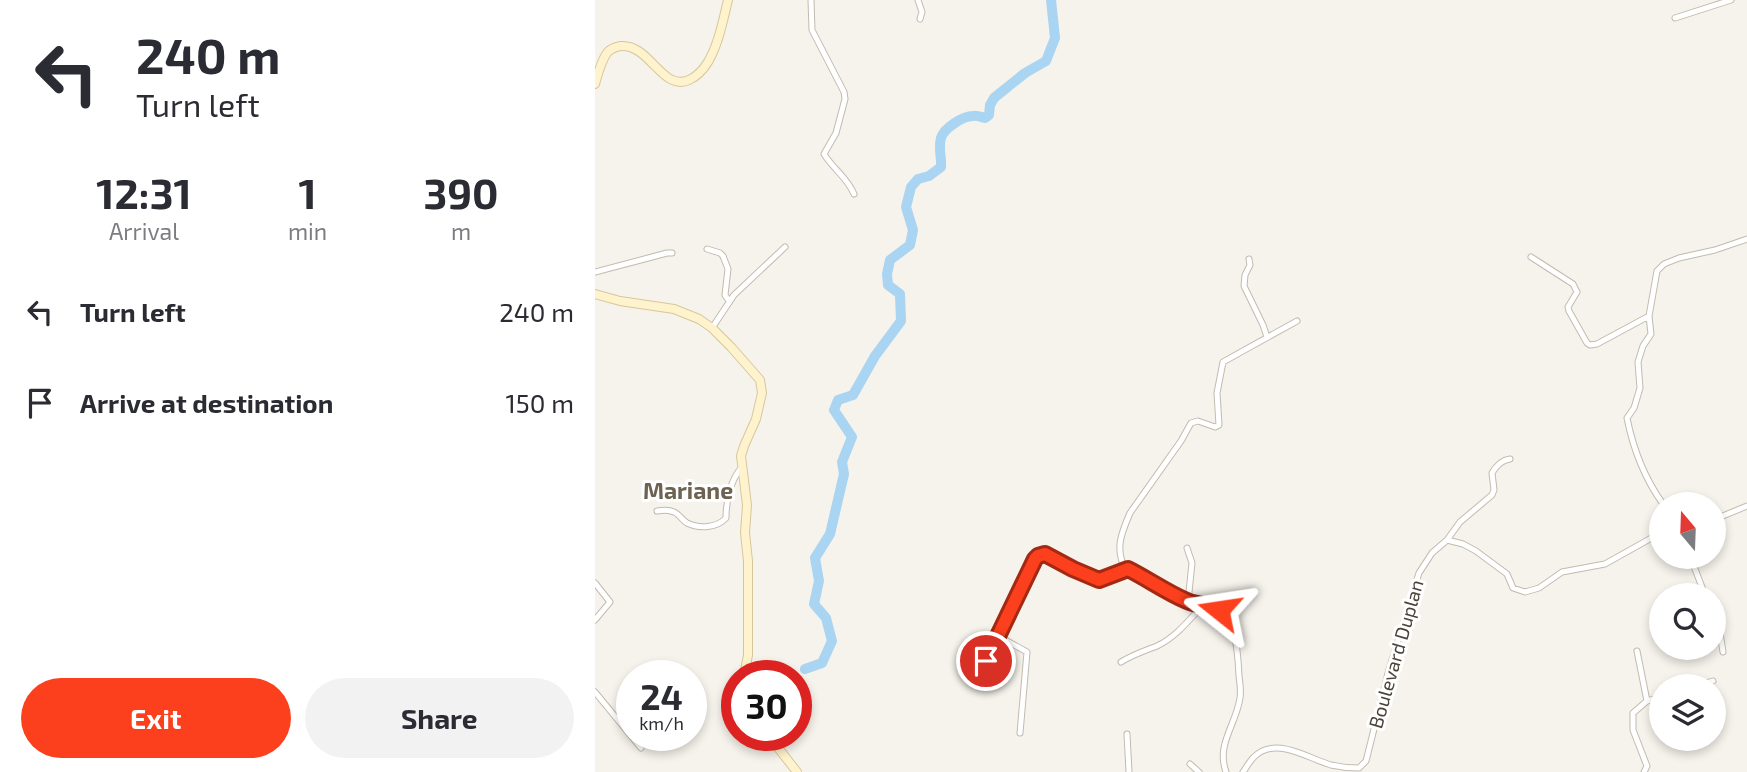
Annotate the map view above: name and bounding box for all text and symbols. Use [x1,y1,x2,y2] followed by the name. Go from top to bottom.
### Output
[136,25,280,84] text: 240 m
[21,28,112,119] icon: left
[136,85,260,123] text: Turn left
[96,167,192,217] text: 12:31
[299,167,317,217] text: 1
[424,167,499,217] text: 390
[109,217,179,245] text: Arrival
[288,217,327,245] text: min
[451,217,471,245] text: m
[21,293,59,331] icon: left
[80,296,186,327] text: Turn left
[499,296,574,327] text: 240 m
[21,384,59,422] icon: arrive
[80,387,333,418] text: Arrive at destination
[505,387,574,418] text: 150 m
[643,476,733,504] district label: Mariane
[1649,492,1725,569] north arrow
[1649,492,1726,751] map controls
[1182,573,1256,647] position arrow
[1363,577,1428,731] street label: Boulevard Duplan
[1649,583,1726,660] button: search
[956,631,1016,691] pin
[967,642,1005,680] icon: arrive
[721,660,812,751] speed limit sign: 30
[1649,674,1726,751] button: layers
[640,675,683,717] text: 24
[21,678,291,758] button: Exit
[305,678,574,758] button: Share
[639,712,684,734] text: km/h

